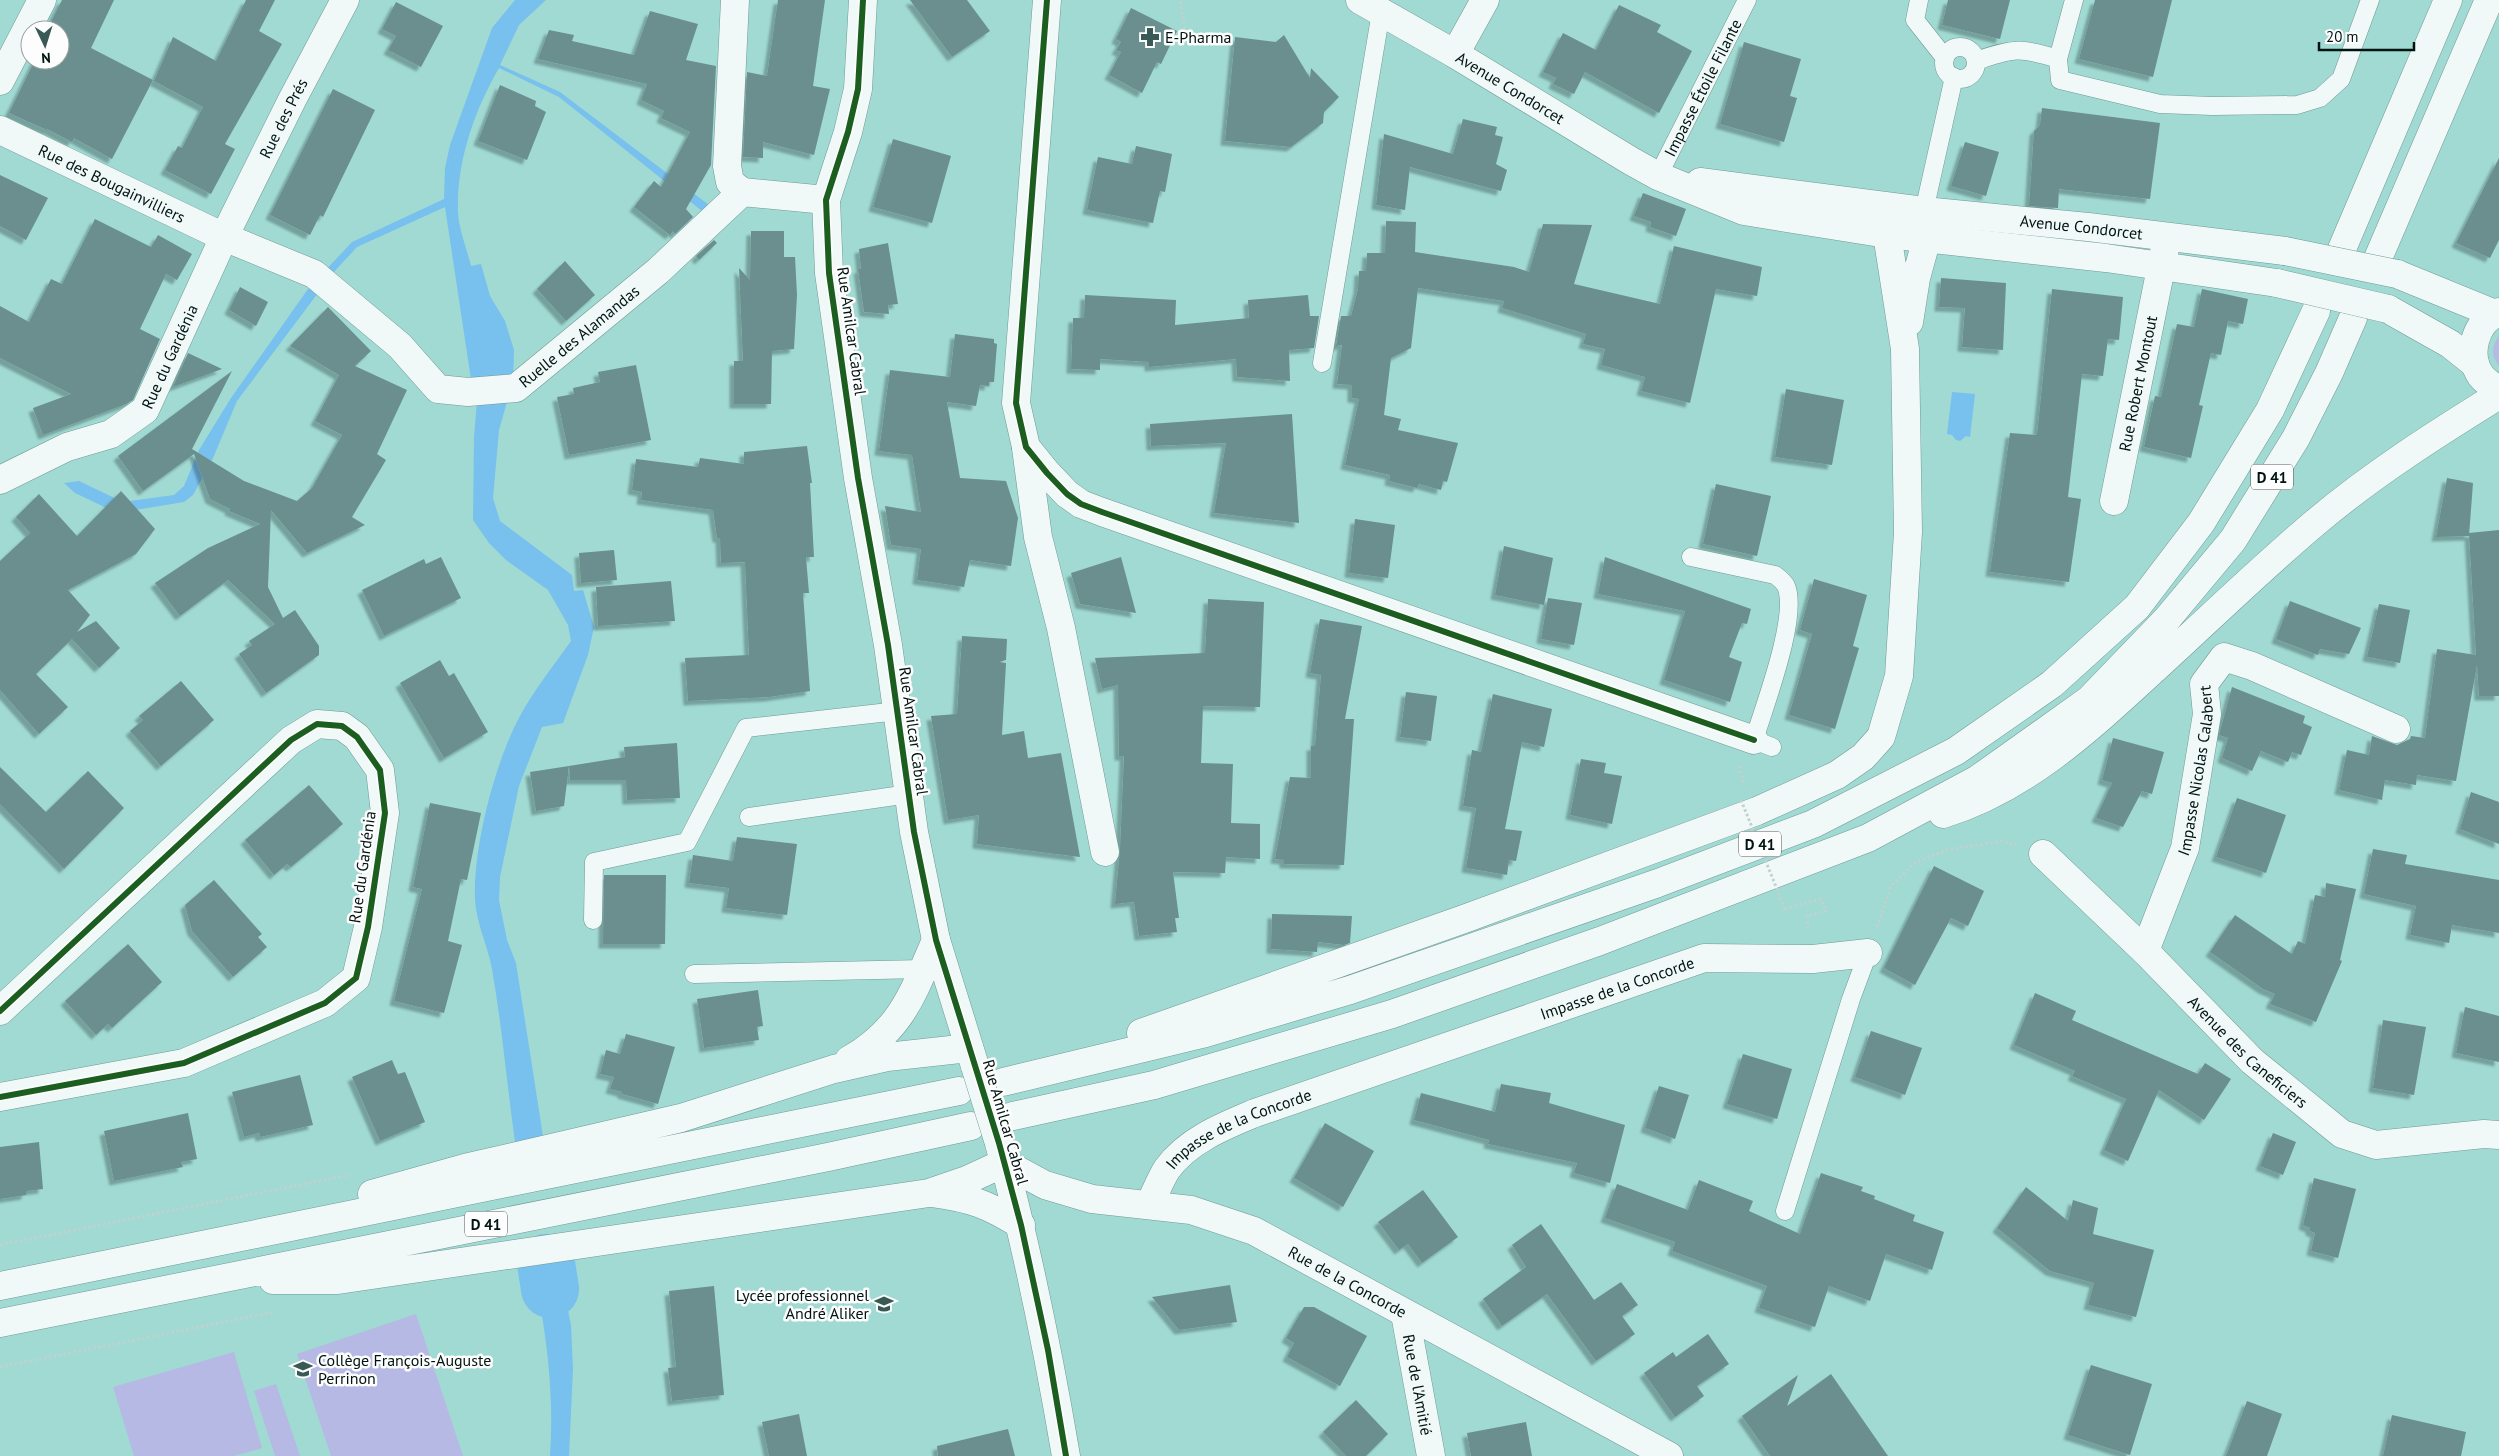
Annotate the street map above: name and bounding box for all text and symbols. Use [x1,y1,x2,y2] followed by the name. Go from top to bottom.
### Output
[1660,16,1746,160] street label: Impasse Étoile Filante
[20,20,70,70] north arrow
[2319,20,2414,52] scale bar
[1139,26,1161,48] pharmacy icon: E-Pharma
[1165,27,1231,47] place label: E-Pharma
[2326,27,2359,46] text: 20 m
[1452,47,1569,128] street label: Avenue Condorcet
[41,49,51,67] text: N
[255,75,312,162] street label: Rue des Prés
[35,140,189,227] street label: Rue des Bougainvilliers
[2019,210,2144,244] street label: Avenue Condorcet
[833,265,871,397] street label: Rue Amilcar Cabral
[515,280,643,392] street label: Ruelle des Alamandas
[137,301,202,412] street label: Rue du Gardénia
[2114,313,2161,453] street label: Rue Robert Montout
[2251,464,2293,490] road number: D 41
[895,665,933,797] street label: Rue Amilcar Cabral
[2173,684,2217,859] street label: Impasse Nicolas Calabert
[344,810,380,924] street label: Rue du Gardénia
[1739,832,1781,856] road number: D 41
[1537,952,1697,1024] street label: Impasse de la Concorde
[2184,991,2312,1112] street label: Avenue des Caneficiers
[979,1057,1034,1187] street label: Rue Amilcar Cabral
[1161,1084,1314,1173] street label: Impasse de la Concorde
[465,1212,507,1236] road number: D 41
[1285,1241,1410,1322] street label: Rue de la Concorde
[736,1285,870,1323] place label: Lycée professionnel André Aliker
[873,1293,895,1315] school or university icon: Lycée professionnel André Aliker
[1399,1333,1437,1437] street label: Rue de l'Amitié
[318,1350,491,1388] place label: Collège François-Auguste Perrinon
[292,1358,314,1380] school or university icon: Collège François-Auguste Perrinon

